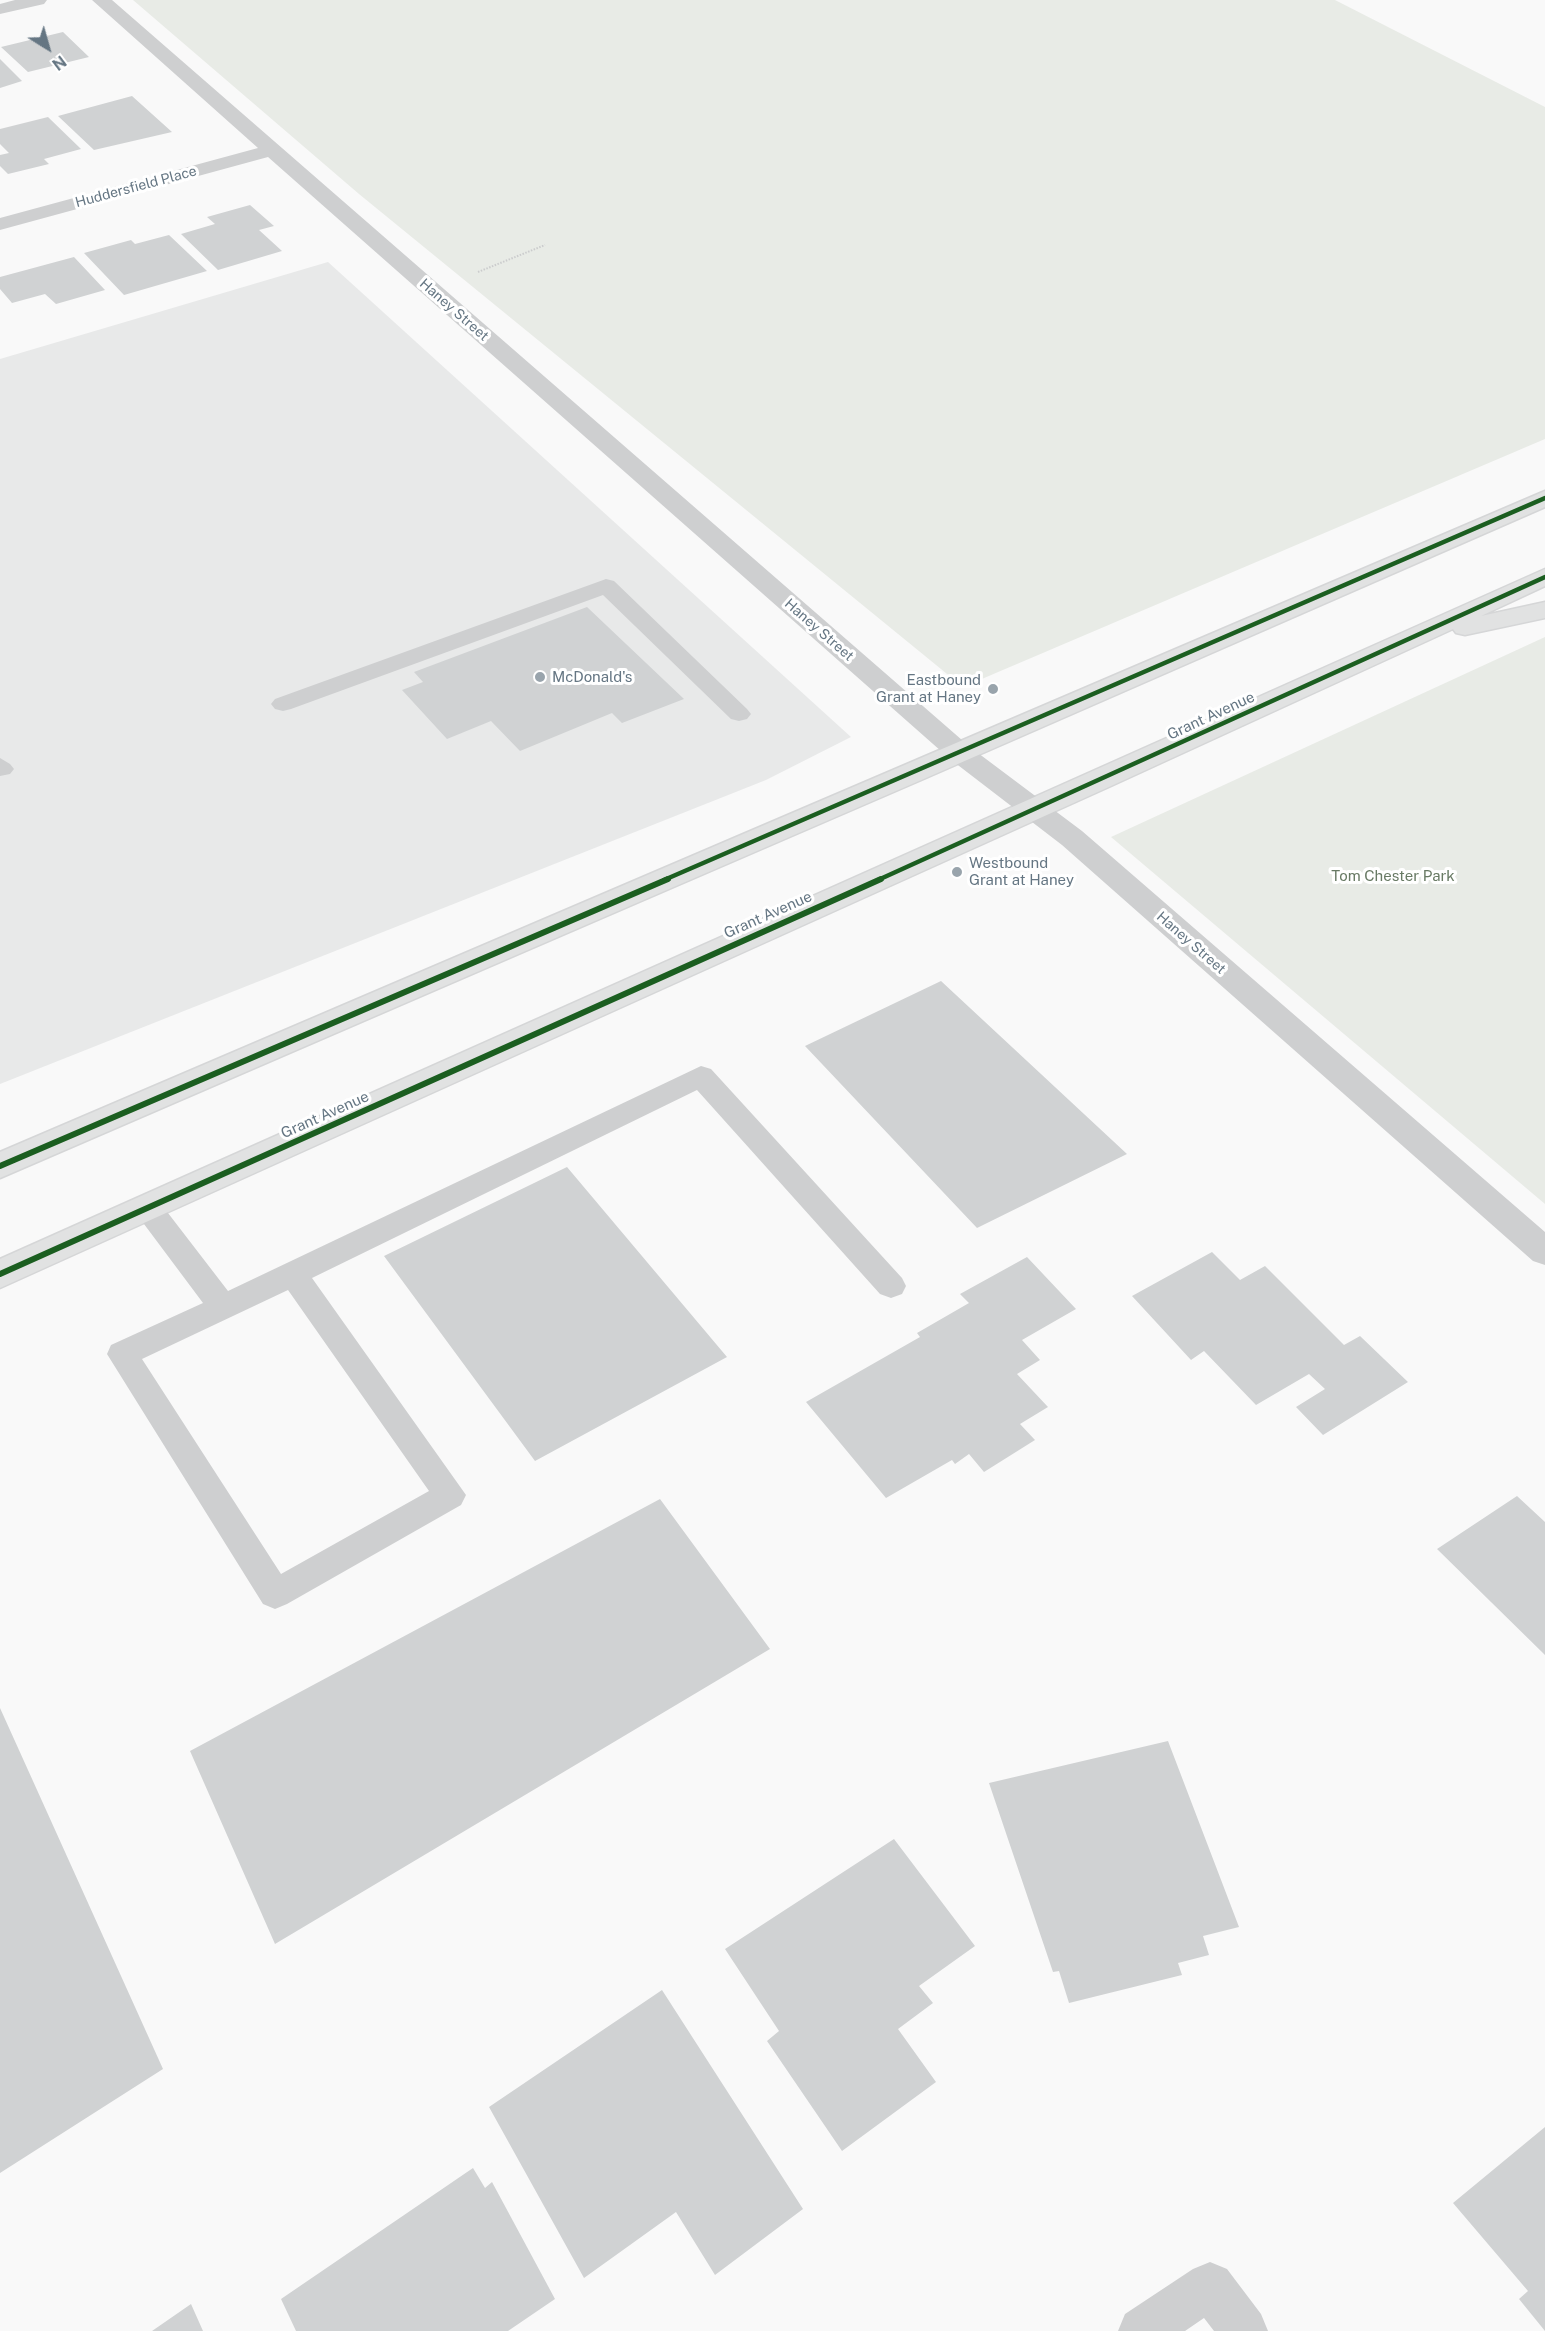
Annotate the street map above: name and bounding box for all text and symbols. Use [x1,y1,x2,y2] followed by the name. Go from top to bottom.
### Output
[18,18,78,78] north arrow
[48,51,70,74] text: N
[74,163,198,211] street label: Huddersfield Place
[416,275,492,345] street label: Haney Street
[781,595,857,665] street label: Haney Street
[552,668,632,686] place label: McDonald's
[533,670,547,684] marker: McDonald's
[876,671,981,706] place label: Eastbound Grant at Haney
[986,682,1000,696] marker: Eastbound Grant at Haney
[1165,688,1257,744] street label: Grant Avenue
[969,854,1074,889] place label: Westbound Grant at Haney
[950,865,964,879] marker: Westbound Grant at Haney
[1331,867,1455,885] park label: Tom Chester Park
[721,888,815,942] street label: Grant Avenue
[1153,908,1229,978] street label: Haney Street
[278,1088,372,1142] street label: Grant Avenue

